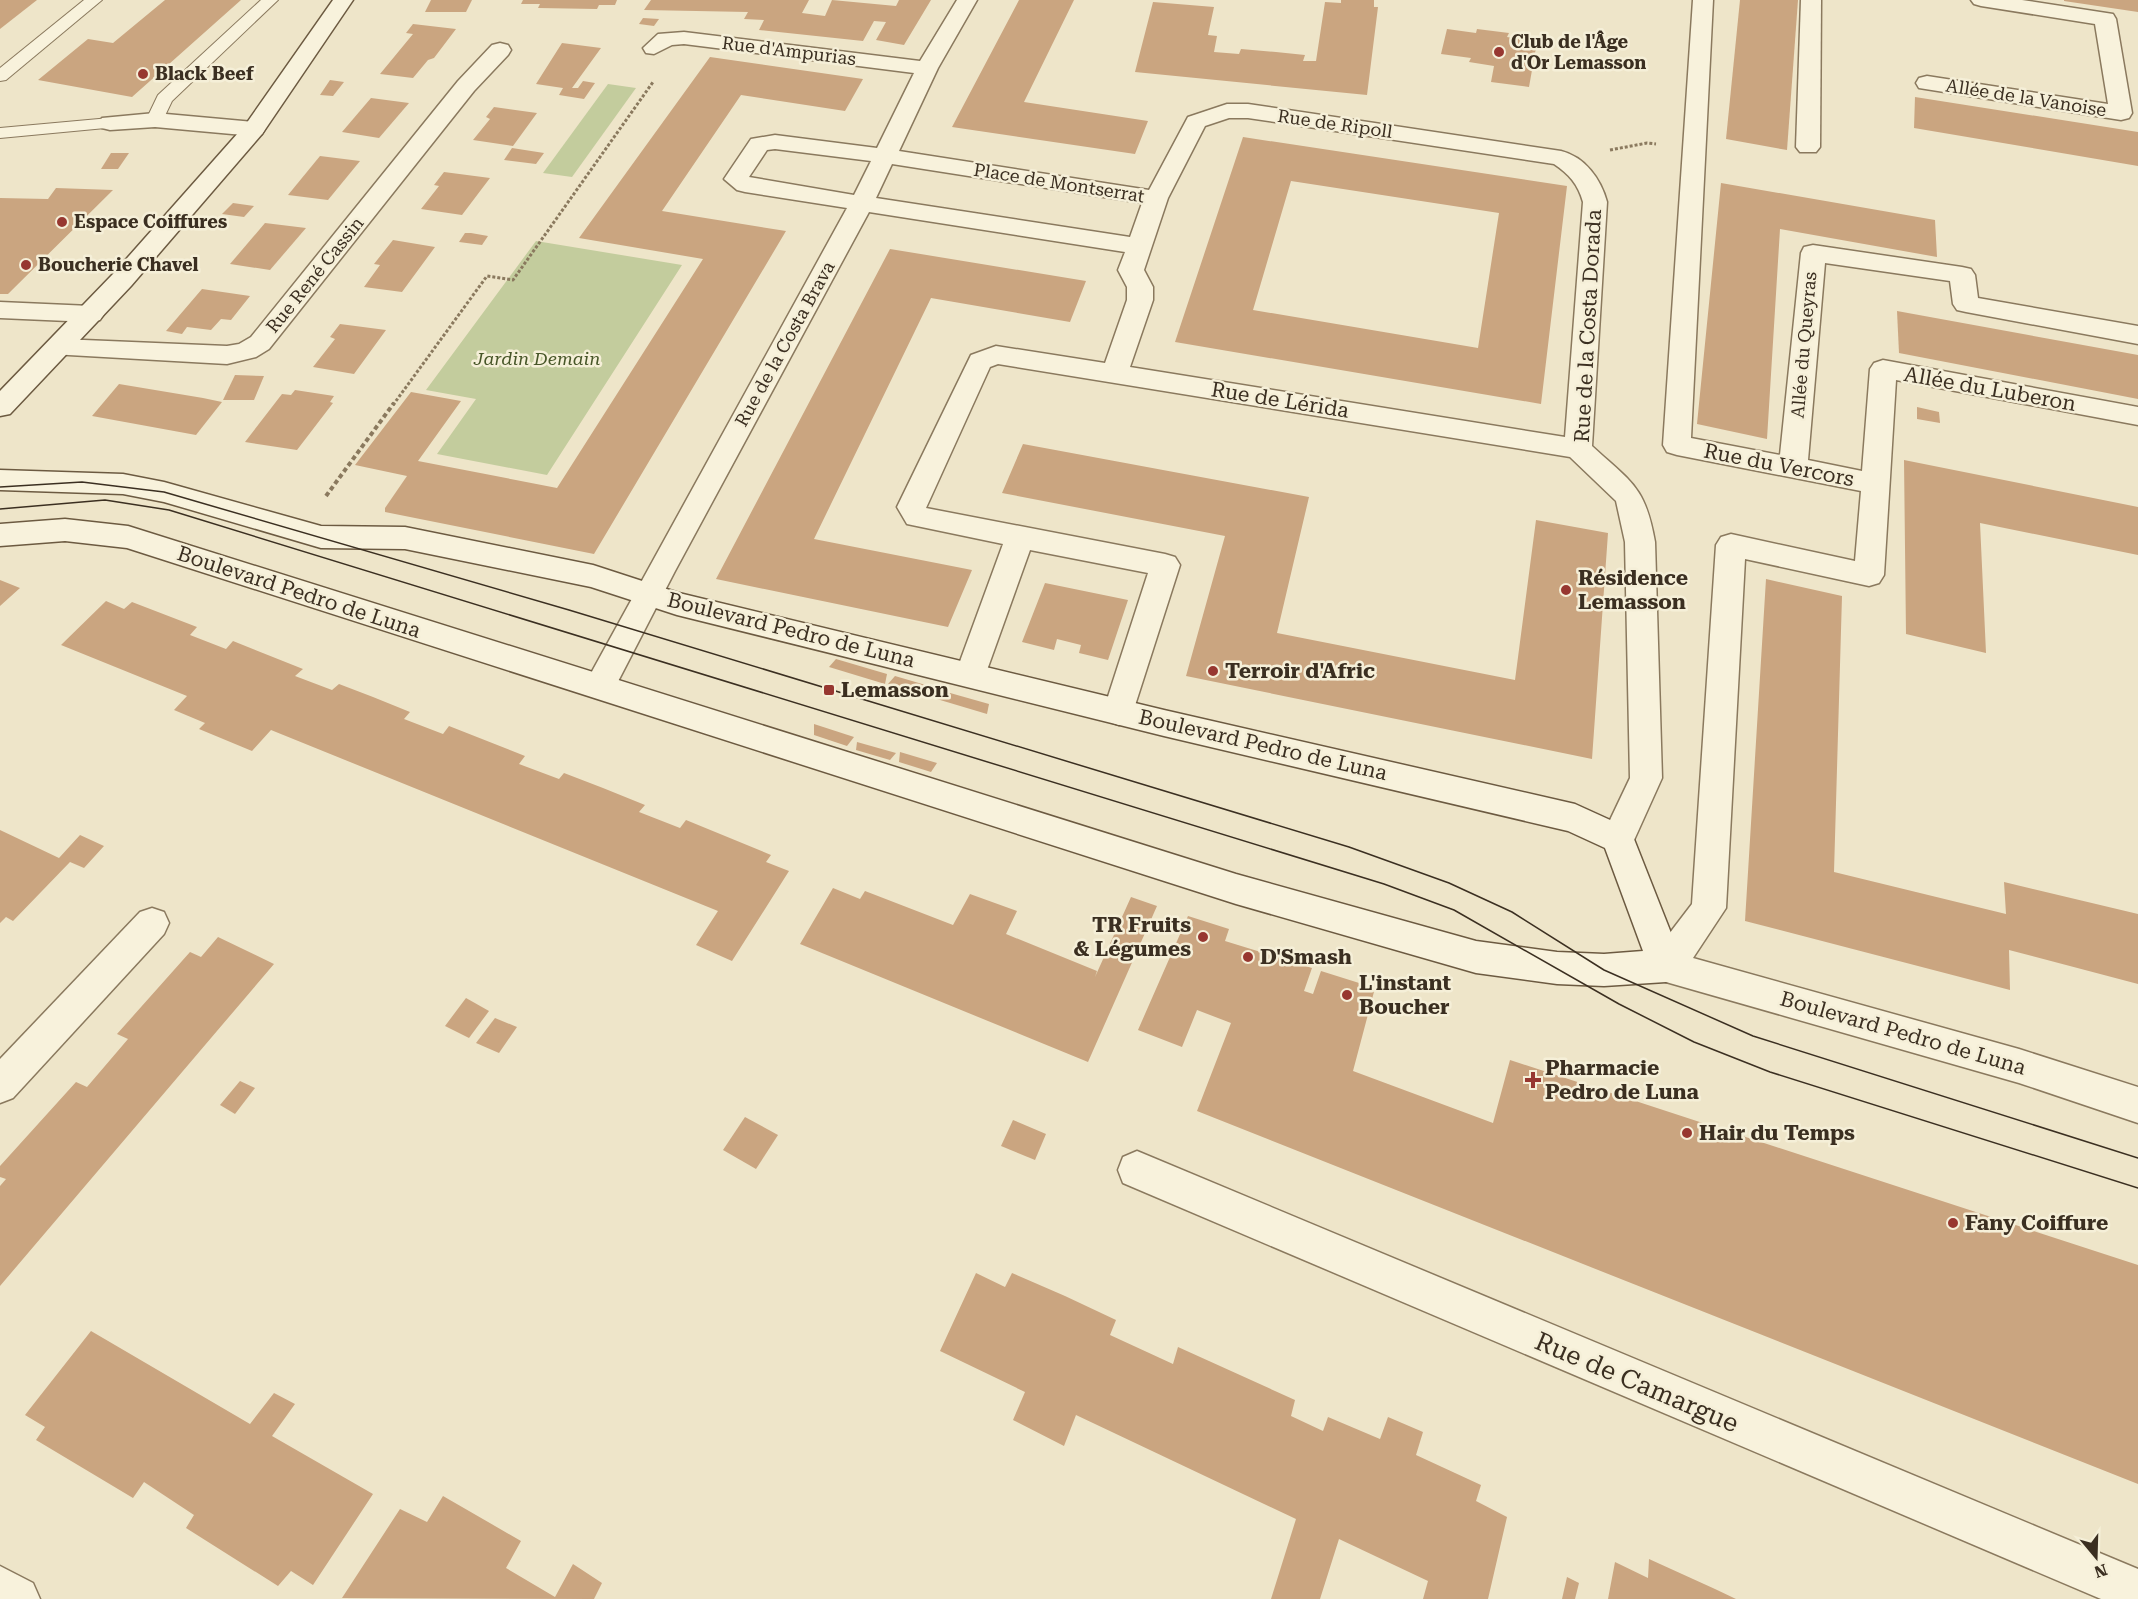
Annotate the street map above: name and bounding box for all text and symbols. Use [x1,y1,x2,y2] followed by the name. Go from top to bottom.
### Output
[1511,30,1646,73] place label: Club de l'Âge d'Or Lemasson
[721,32,857,69] street label: Rue d'Ampurias
[1492,45,1506,59] marker: Club de l'Âge d'Or Lemasson
[155,63,255,84] place label: Black Beef
[136,67,150,81] marker: Black Beef
[1944,74,2108,121] street label: Allée de la Vanoise
[1276,105,1394,142] street label: Rue de Ripoll
[972,159,1146,206] street label: Place de Montserrat
[1570,208,1606,443] street label: Rue de la Costa Dorada
[74,211,227,232] place label: Espace Coiffures
[261,212,368,337] street label: Rue René Cassin
[55,215,69,229] marker: Espace Coiffures
[38,254,199,275] place label: Boucherie Chavel
[730,257,839,430] street label: Rue de la Costa Brava
[19,258,33,272] marker: Boucherie Chavel
[1787,271,1820,419] street label: Allée du Queyras
[473,348,600,369] park label: Jardin Demain
[1902,362,2078,416] street label: Allée du Luberon
[1209,377,1351,423] street label: Rue de Lérida
[1702,439,1856,491] street label: Rue du Vercors
[174,541,424,643] street label: Boulevard Pedro de Luna
[1578,566,1688,614] place label: Résidence Lemasson
[1559,583,1573,597] marker: Résidence Lemasson
[665,588,918,673] street label: Boulevard Pedro de Luna
[1225,659,1375,683] place label: Terroir d'Afric
[1206,664,1220,678] marker: Terroir d'Afric
[841,678,949,702] place label: Lemasson
[822,683,836,697] marker: Lemasson
[1136,705,1390,785] street label: Boulevard Pedro de Luna
[1073,913,1191,961] place label: TR Fruits & Légumes
[1196,930,1210,944] marker: TR Fruits & Légumes
[1260,945,1352,969] place label: D'Smash
[1241,950,1255,964] marker: D'Smash
[1359,971,1451,1019] place label: L'instant Boucher
[1777,986,2029,1080] street label: Boulevard Pedro de Luna
[1340,988,1354,1002] marker: L'instant Boucher
[1545,1056,1700,1104] place label: Pharmacie Pedro de Luna
[1526,1073,1540,1087] marker: Pharmacie Pedro de Luna
[1699,1121,1855,1145] place label: Hair du Temps
[1680,1126,1694,1140] marker: Hair du Temps
[1965,1211,2108,1235] place label: Fany Coiffure
[1946,1216,1960,1230] marker: Fany Coiffure
[1531,1326,1743,1438] street label: Rue de Camargue
[2066,1527,2126,1587] north arrow
[2092,1560,2110,1582] text: N

